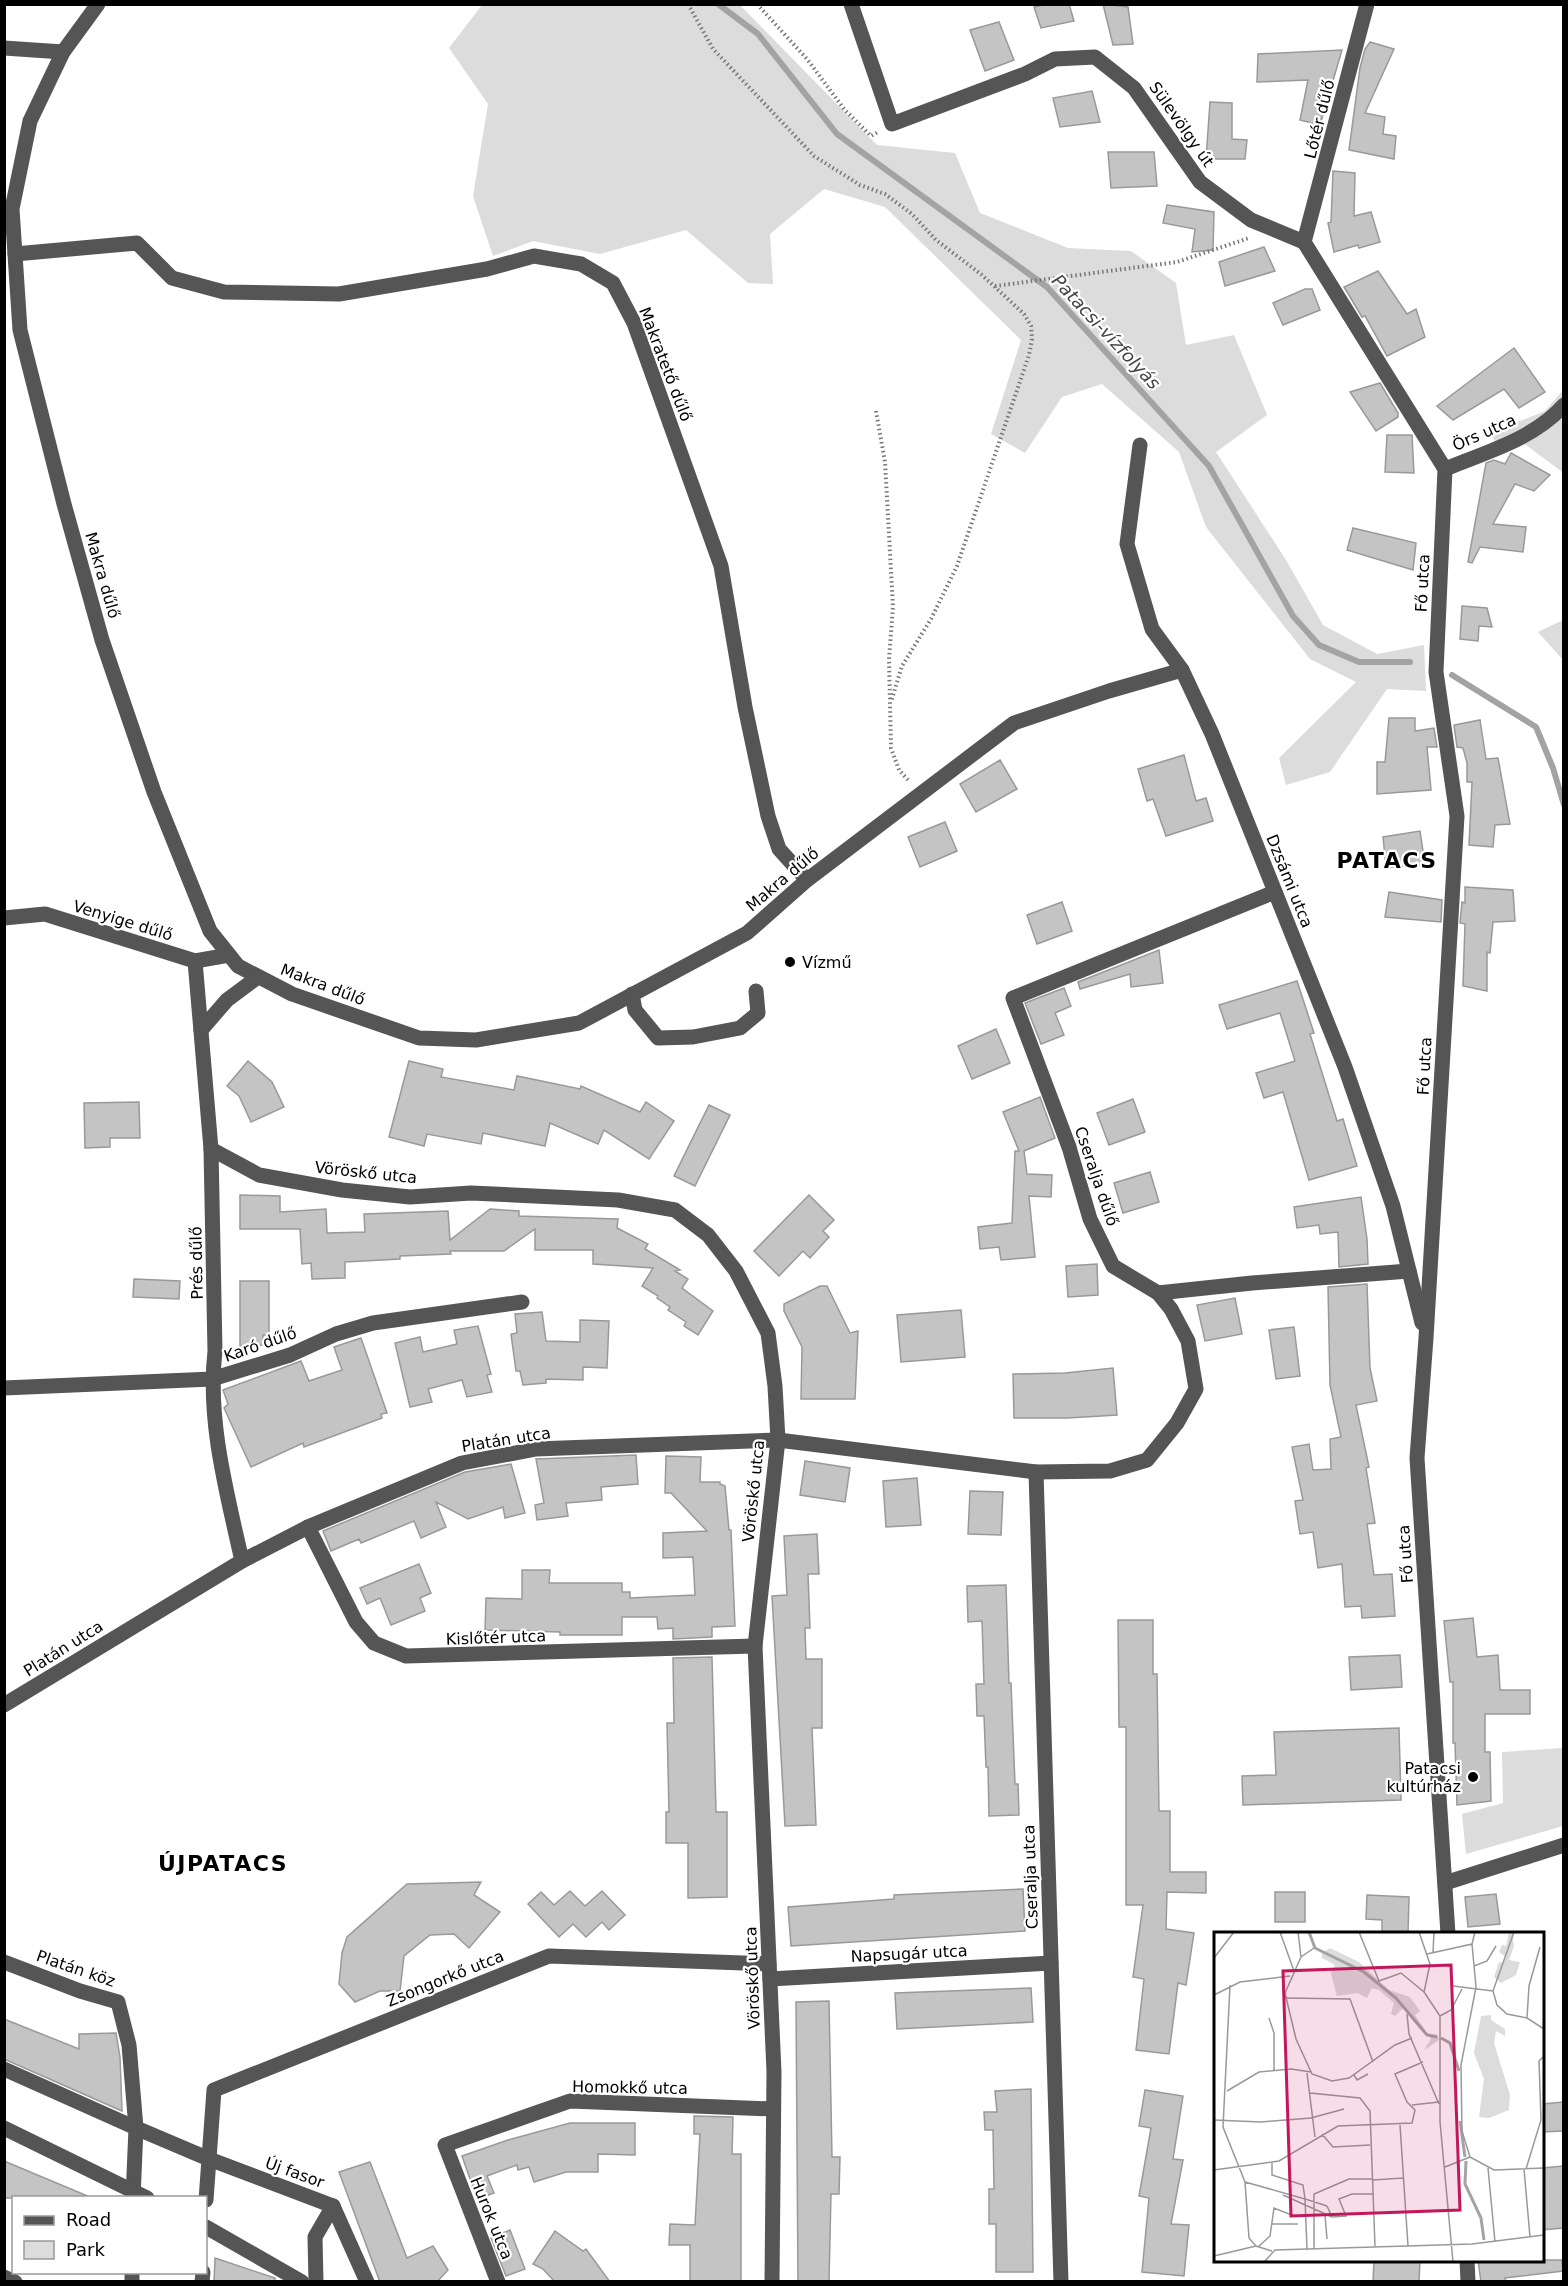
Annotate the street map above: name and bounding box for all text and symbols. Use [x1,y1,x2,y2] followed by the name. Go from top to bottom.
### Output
[1145,78,1218,170] street label: Sülevölgy út
[1300,78,1339,161] street label: Lőtér dűlő
[1048,270,1165,393] water label: Patacsi-vízfolyás
[635,304,696,424] street label: Makratető dűlő
[1449,410,1519,455] street label: Örs utca
[81,530,124,620] street label: Makra dűlő
[1411,553,1434,613] street label: Fő utca
[1262,832,1317,931] street label: Dzsámi utca
[742,844,822,915] street label: Makra dűlő
[1336,848,1438,873] district label: PATACS
[71,896,175,945] street label: Venyige dűlő
[802,953,852,972] place label: Vízmű
[783,955,797,969] marker: Vízmű
[278,960,368,1009] street label: Makra dűlő
[1413,1036,1436,1096] street label: Fő utca
[1071,1124,1122,1228] street label: Cseralja dűlő
[314,1158,418,1187] street label: Vöröskő utca
[186,1226,207,1300] street label: Prés dűlő
[221,1323,299,1366] street label: Karó dűlő
[460,1423,552,1456] street label: Platán utca
[739,1439,768,1543] street label: Vöröskő utca
[1394,1524,1417,1584] street label: Fő utca
[20,1616,107,1680] street label: Platán utca
[446,1626,546,1649] street label: Kislőtér utca
[1387,1759,1461,1796] place label: Patacsi kultúrház
[1466,1770,1480,1784] marker: Patacsi kultúrház
[1019,1824,1042,1930] street label: Cseralja utca
[158,1851,288,1876] district label: ÚJPATACS
[741,1926,764,2030] street label: Vöröskő utca
[1214,1932,1544,2262] inset map
[850,1941,968,1966] street label: Napsugár utca
[34,1946,118,1991] street label: Platán köz
[384,1946,507,2011] street label: Zsongorkő utca
[572,2077,688,2098] street label: Homokkő utca
[263,2153,327,2192] street label: Új fasor
[466,2174,517,2262] street label: Hurok utca
[12,2196,207,2274] legend
[66,2209,111,2230] text: Road
[66,2239,105,2260] text: Park

